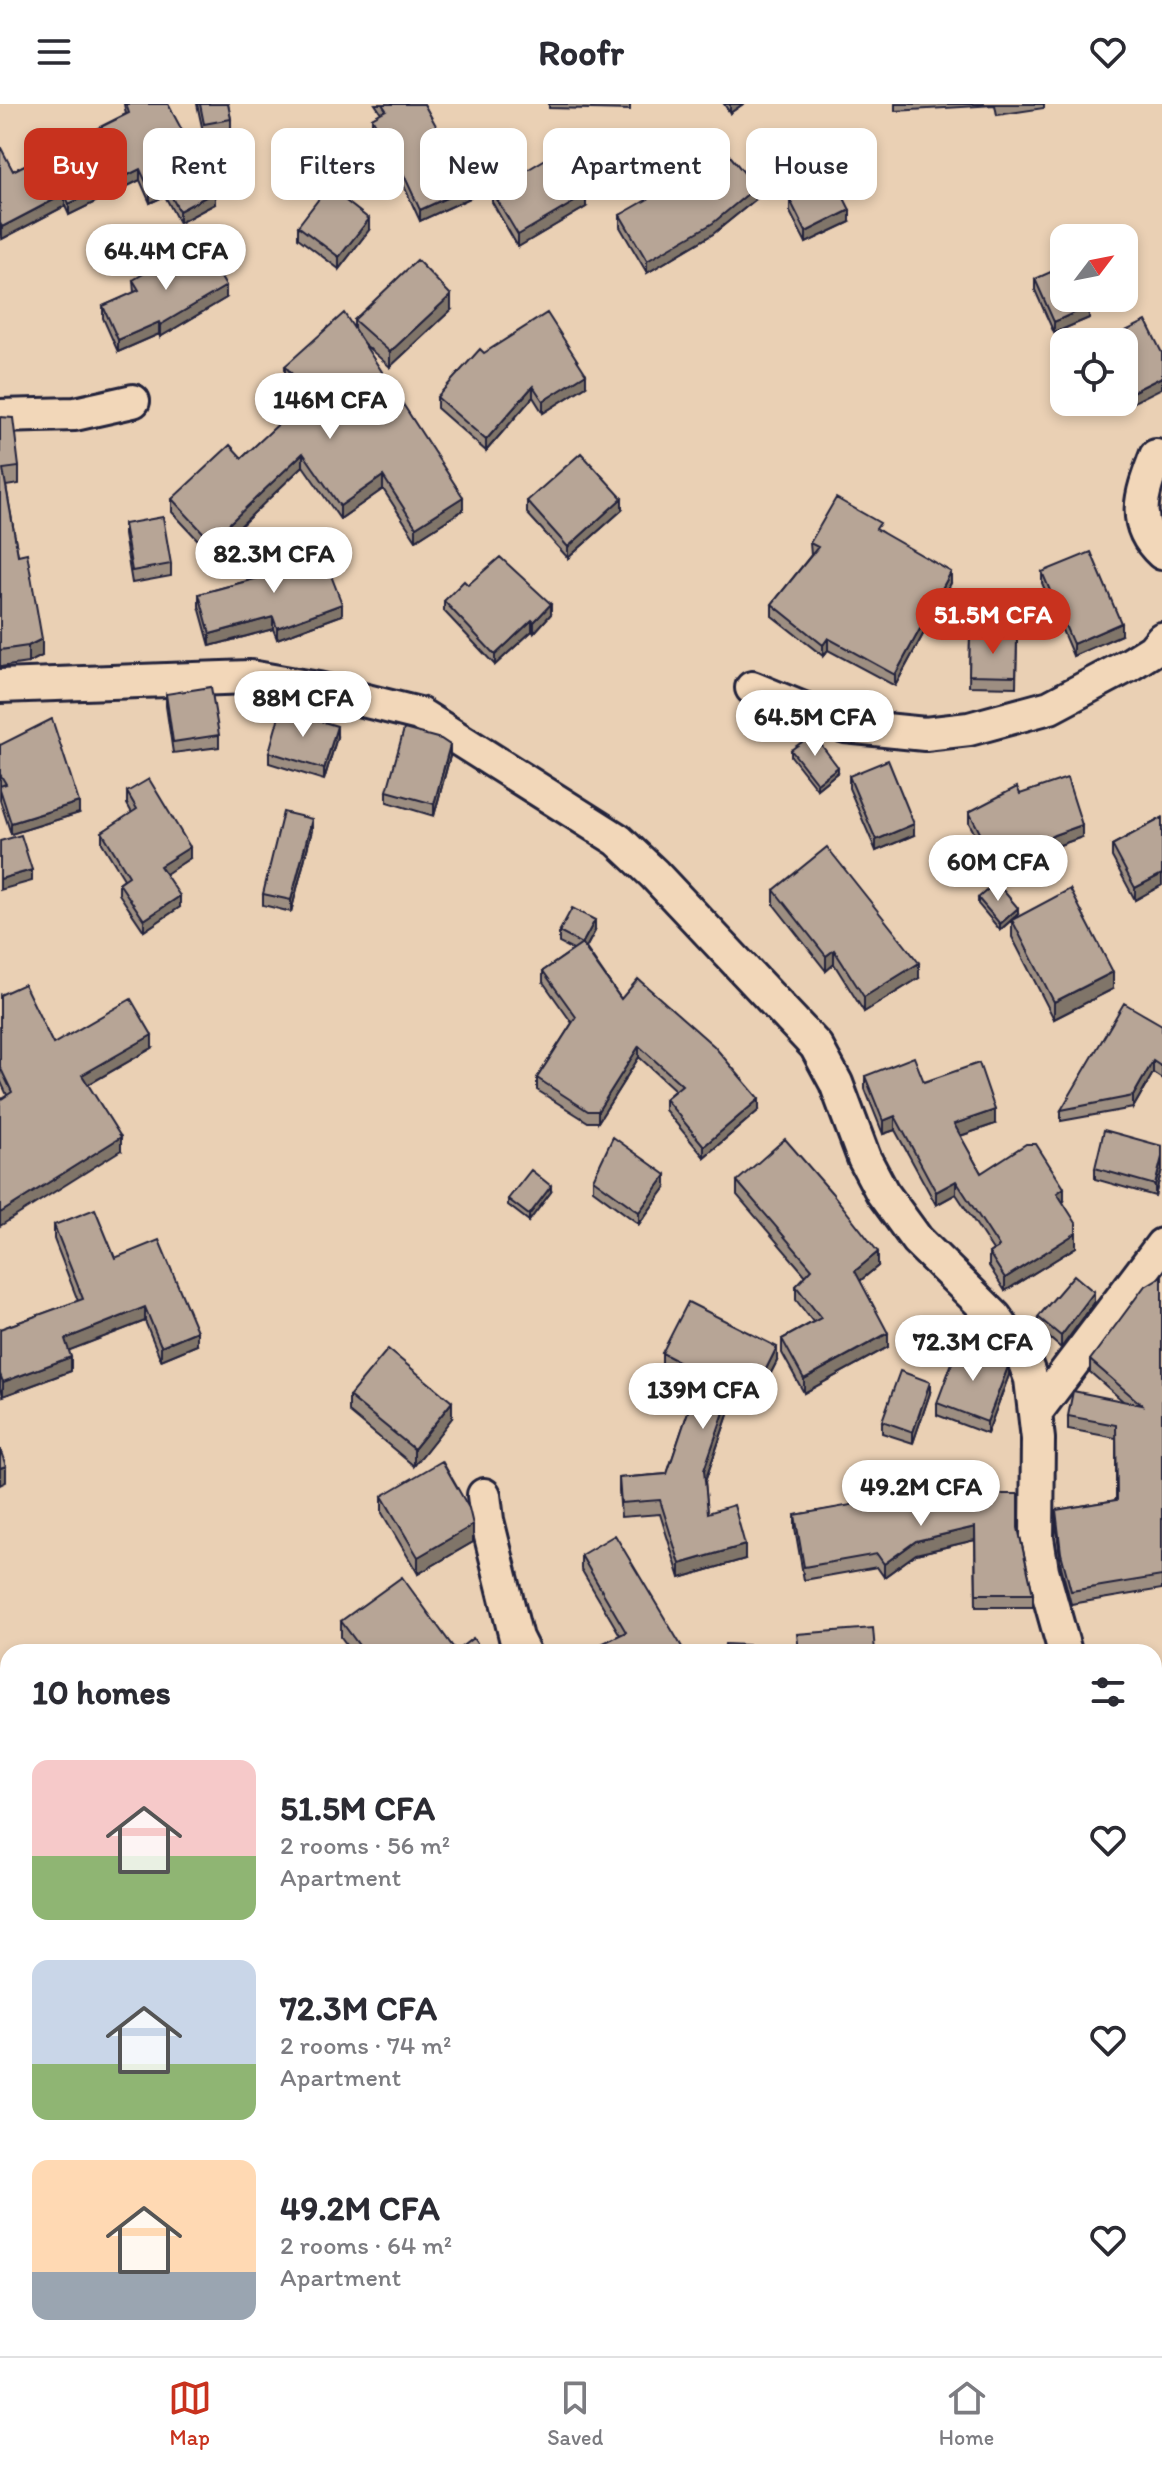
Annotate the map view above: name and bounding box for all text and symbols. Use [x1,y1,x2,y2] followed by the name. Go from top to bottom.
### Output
[32,30,76,74] icon: menu
[1086,30,1130,74] icon: heart
[538,31,624,74] text: Roofr
[24,128,127,200] chip: Buy
[143,128,255,200] chip: Rent
[271,128,404,200] chip: Filters
[420,128,527,200] chip: New
[543,128,730,200] chip: Apartment
[746,128,877,200] chip: House
[74,224,258,292] pin: 64.4M CFA
[1050,224,1138,312] north arrow
[1050,224,1138,416] map controls
[104,234,228,266] text: 64.4M CFA
[1050,328,1138,416] button: locate
[247,373,413,441] pin: 146M CFA
[273,383,387,415] text: 146M CFA
[182,527,366,595] pin: 82.3M CFA
[213,537,335,569] text: 82.3M CFA
[901,588,1085,656] pin: 51.5M CFA
[934,598,1052,630] text: 51.5M CFA
[229,671,377,739] pin: 88M CFA
[252,681,354,713] text: 88M CFA
[723,690,907,758] pin: 64.5M CFA
[754,700,876,732] text: 64.5M CFA
[924,835,1072,903] pin: 60M CFA
[947,845,1049,877] text: 60M CFA
[881,1315,1065,1383] pin: 72.3M CFA
[913,1325,1033,1357] text: 72.3M CFA
[620,1363,786,1431] pin: 139M CFA
[647,1373,759,1405] text: 139M CFA
[829,1460,1013,1528] pin: 49.2M CFA
[860,1470,982,1502] text: 49.2M CFA
[1086,1670,1130,1714] icon: filters
[32,1672,171,1713] text: 10 homes
[280,1788,435,1829] text: 51.5M CFA
[96,1792,192,1888] icon: home
[1086,1818,1130,1862] icon: heart
[280,1829,450,1861] text: 2 rooms · 56 m²
[280,1861,401,1893] text: Apartment
[280,1988,437,2029] text: 72.3M CFA
[96,1992,192,2088] icon: home
[1086,2018,1130,2062] icon: heart
[280,2029,451,2061] text: 2 rooms · 74 m²
[280,2061,401,2093] text: Apartment
[280,2188,440,2229] text: 49.2M CFA
[96,2192,192,2288] icon: home
[1086,2218,1130,2262] icon: heart
[280,2229,452,2261] text: 2 rooms · 64 m²
[280,2261,401,2293] text: Apartment
[168,2376,212,2451] tab: Map
[547,2376,603,2451] tab: Saved
[939,2376,994,2451] tab: Home

